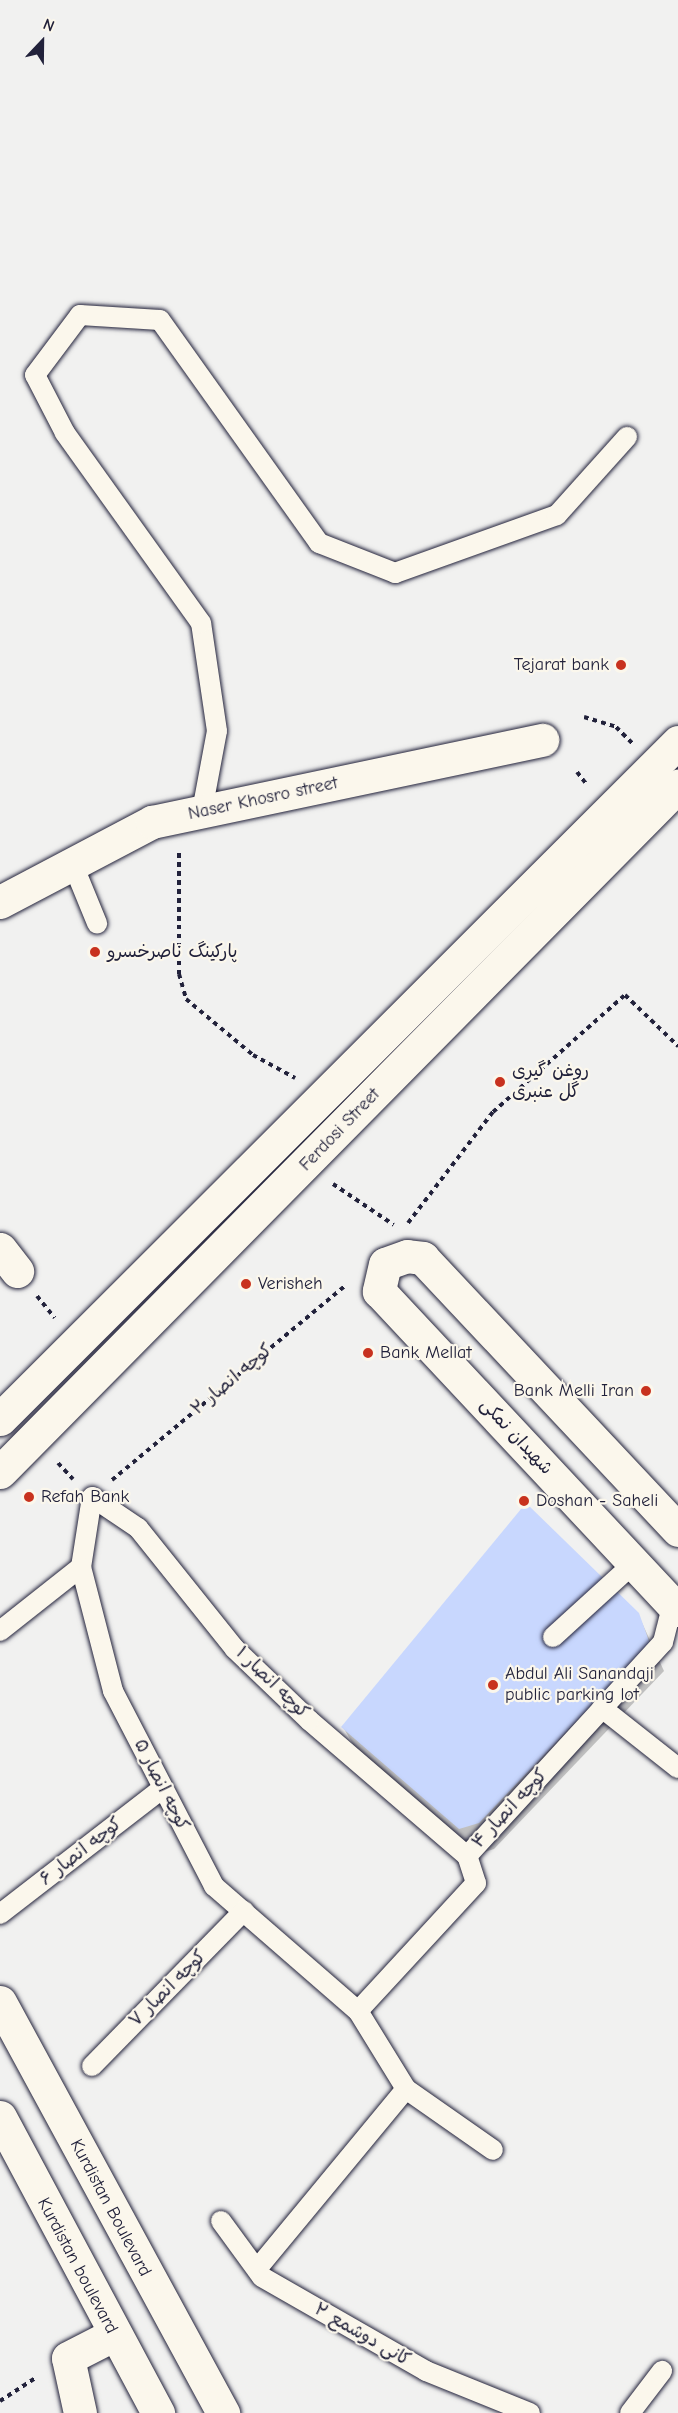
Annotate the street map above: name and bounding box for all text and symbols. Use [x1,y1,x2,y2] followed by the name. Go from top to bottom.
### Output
[12,12,72,72] north arrow
[41,15,57,36] text: N
[514,654,609,676] place label: Tejarat bank
[614,658,628,672] marker: Tejarat bank
[186,773,340,825] street label: Naser Khosro street
[107,941,238,963] place label: پارکینگ ناصرخسرو
[88,945,102,959] marker: پارکینگ ناصرخسرو
[512,1061,589,1104] place label: روغن گیری گل عنبری
[493,1075,507,1089] marker: روغن گیری گل عنبری
[295,1084,385,1176] street label: Ferdosi Street
[258,1273,323,1295] place label: Verisheh
[239,1277,253,1291] marker: Verisheh
[187,1340,277,1420] street label: کوچه انصار ۲
[380,1342,472,1364] place label: Bank Mellat
[361,1346,375,1360] marker: Bank Mellat
[514,1380,634,1402] place label: Bank Melli Iran
[639,1384,653,1398] marker: Bank Melli Iran
[475,1394,557,1480] street label: شهیدان نمکی
[41,1486,129,1508] place label: Refah Bank
[22,1490,36,1504] marker: Refah Bank
[536,1490,658,1512] place label: Doshan - Saheli
[517,1494,531,1508] marker: Doshan - Saheli
[231,1643,313,1723] street label: کوچه انصار ۱
[505,1664,654,1706] place label: Abdul Ali Sanandaji public parking lot
[486,1678,500,1692] marker: Abdul Ali Sanandaji public parking lot
[129,1736,193,1834] street label: کوچه انصار ۵
[468,1765,552,1853] street label: کوچه انصار ۴
[36,1813,126,1891] street label: کوچه انصار ۶
[125,1946,211,2032] street label: کوچه انصار ۷
[65,2136,155,2280] street label: Kurdistan Boulevard
[32,2194,122,2338] street label: Kurdistan boulevard
[310,2299,414,2371] street label: کانی دوشمع ۲

